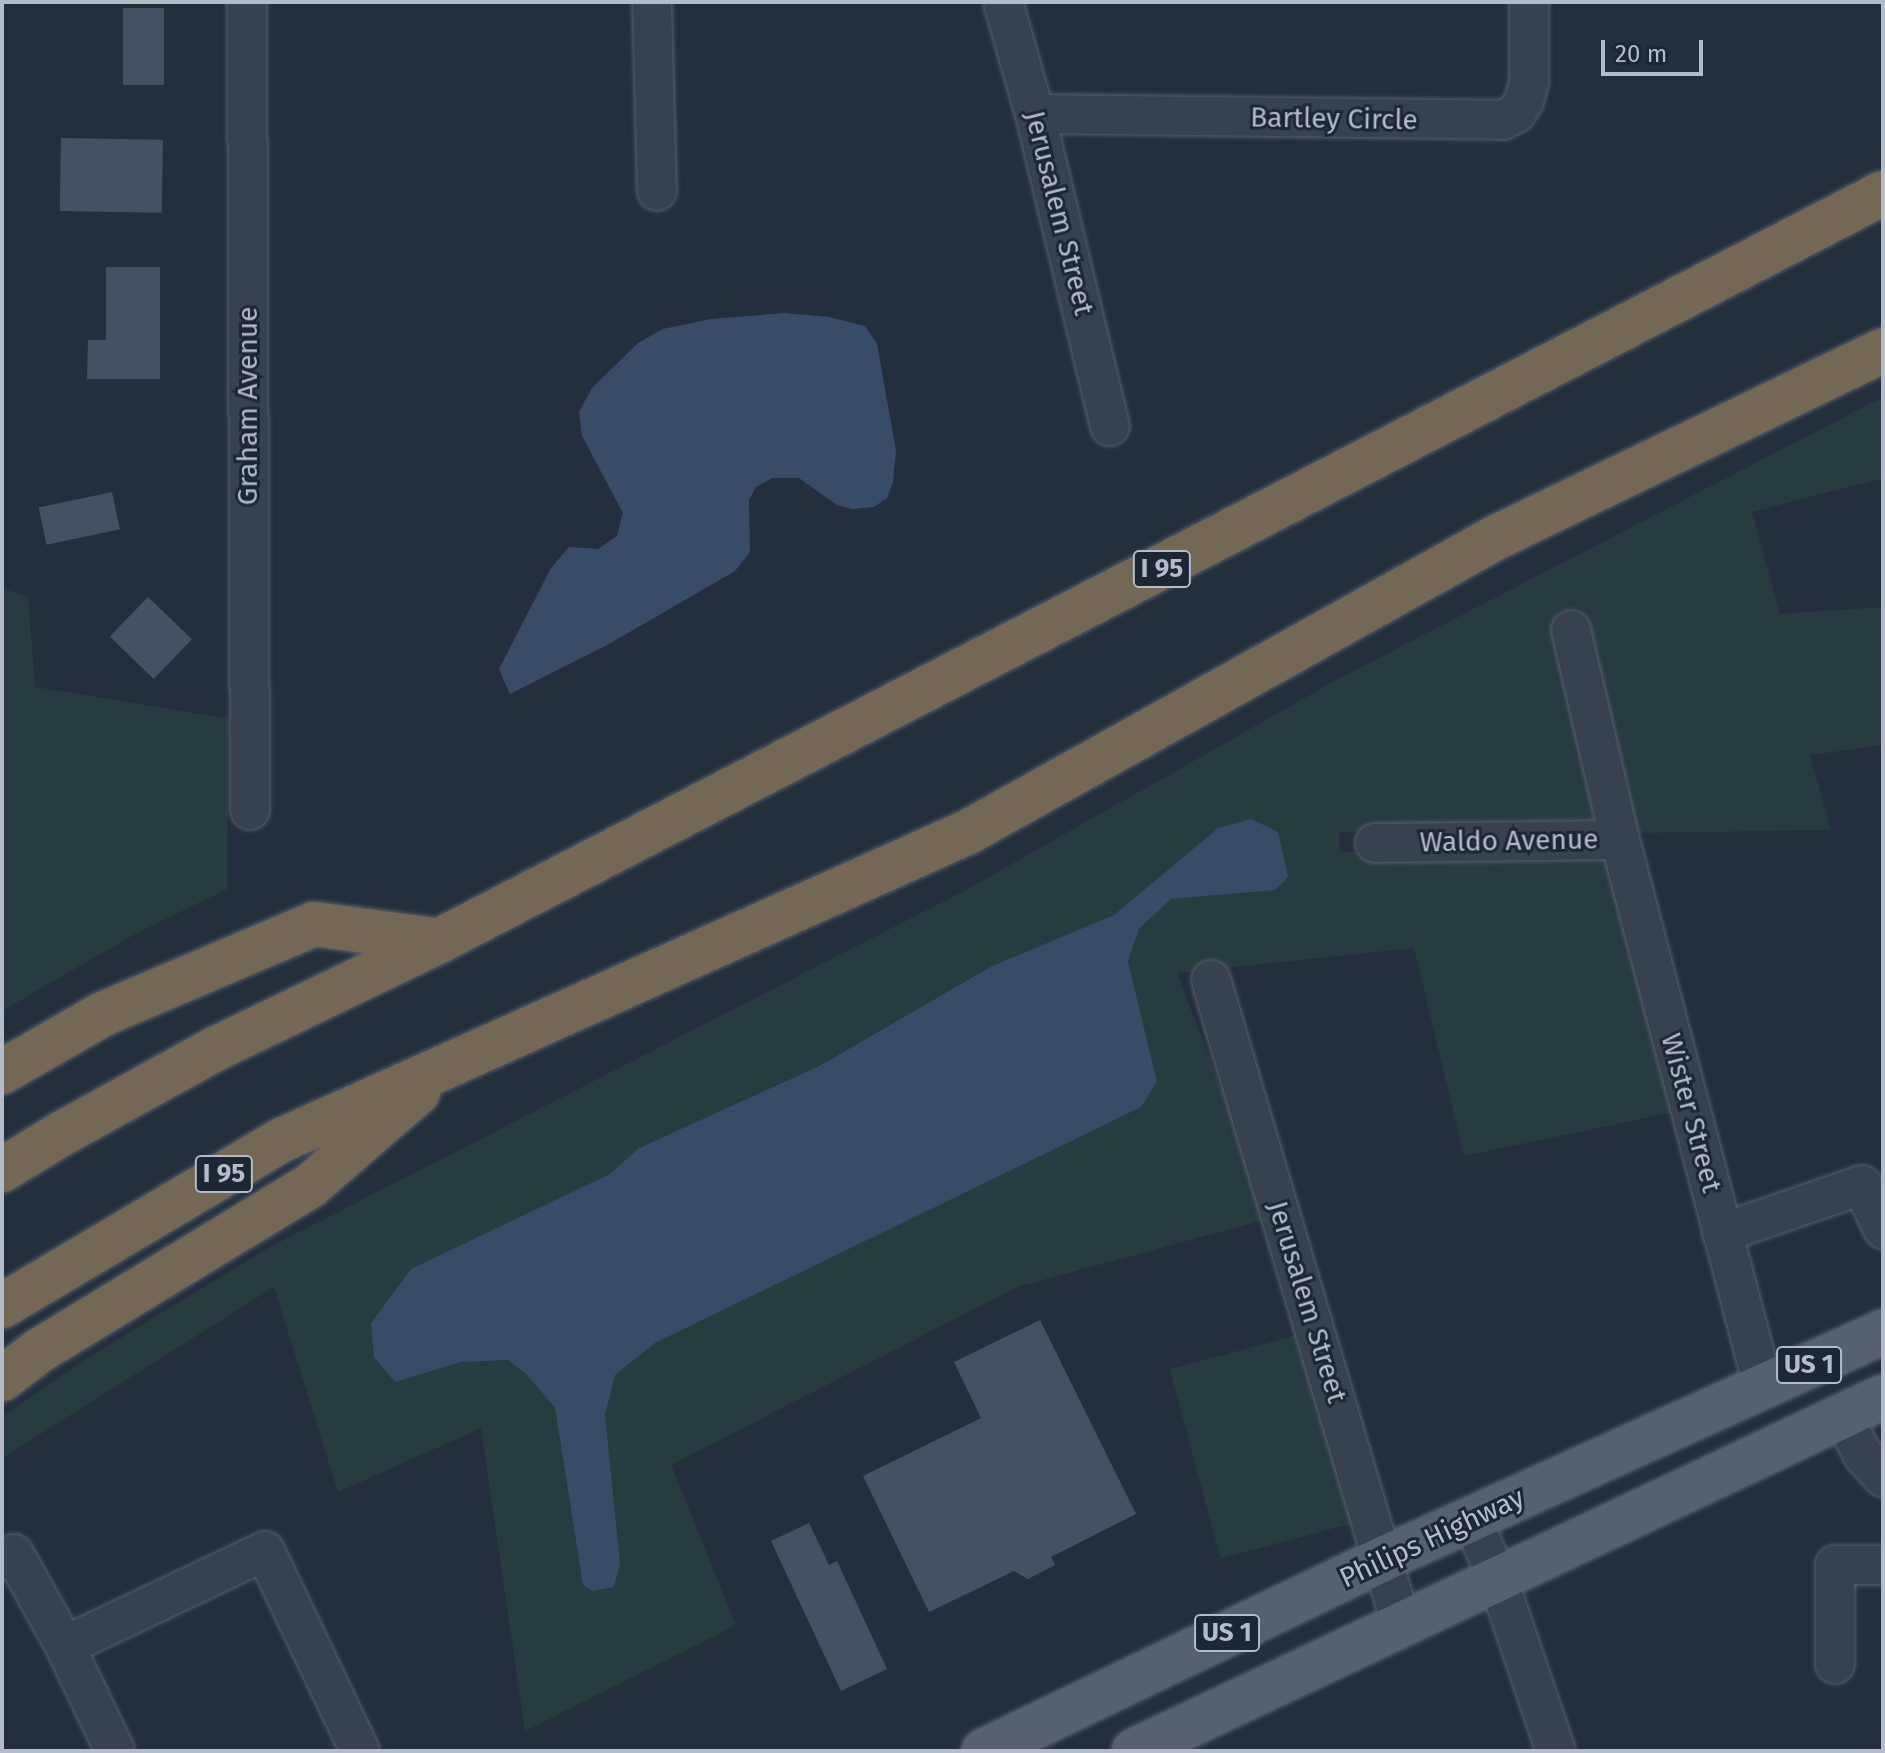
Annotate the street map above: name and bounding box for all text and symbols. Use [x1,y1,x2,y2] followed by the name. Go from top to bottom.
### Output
[1605,24,1707,74] scale bar
[1615,40,1667,68] text: 20 m
[1250,101,1418,137] street label: Bartley Circle
[1017,107,1101,319] street label: Jerusalem Street
[231,307,265,505] street label: Graham Avenue
[1132,547,1192,591] road number: I 95
[1419,823,1599,859] street label: Waldo Avenue
[1654,1030,1728,1196] street label: Wister Street
[194,1152,254,1196] road number: I 95
[1260,1197,1354,1407] street label: Jerusalem Street
[1775,1343,1843,1387] road number: US 1
[1335,1481,1529,1595] street label: Philips Highway
[1193,1611,1261,1655] road number: US 1

